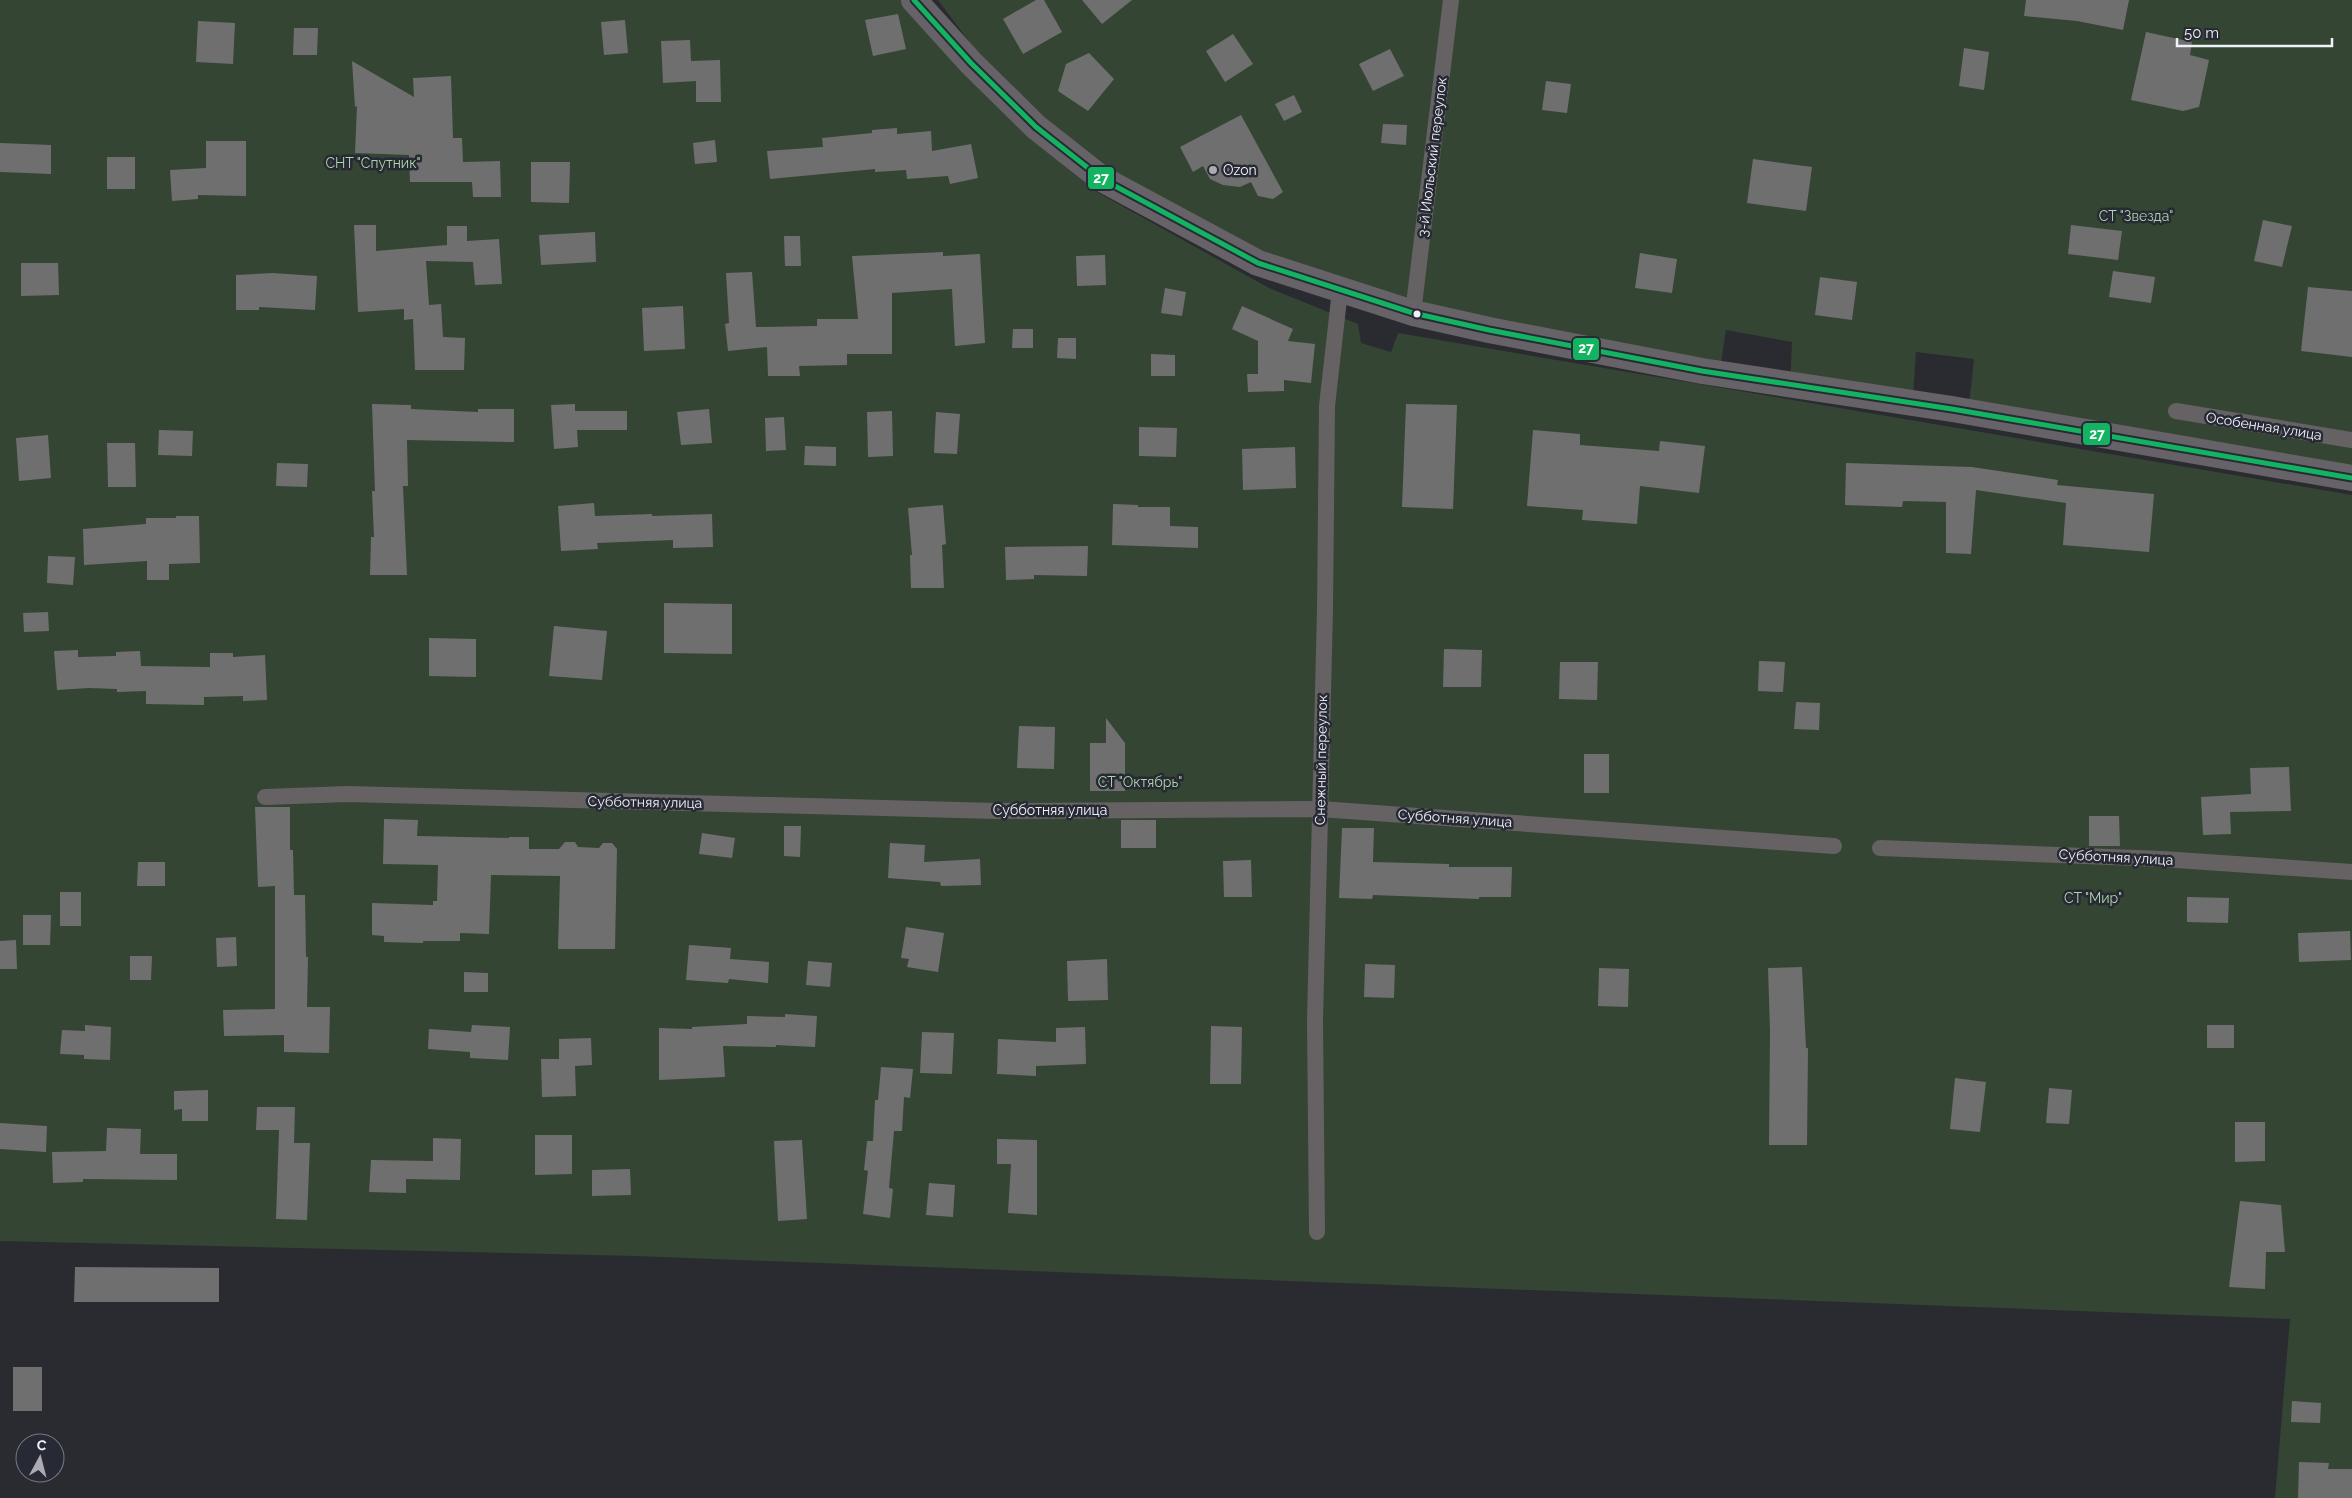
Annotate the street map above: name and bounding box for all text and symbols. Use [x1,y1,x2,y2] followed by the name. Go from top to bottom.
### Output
[2177,15,2332,47] scale bar
[2184,24,2219,42] text: 50 m
[1414,76,1450,238] street label: 3-й Июльский переулок
[325,155,421,171] park label: СНТ "Спутник"
[1223,162,1257,178] place label: Ozon
[1207,164,1219,176] marker: Ozon
[1087,166,1115,190] line badge: 27
[1093,170,1109,186] text: 27
[2099,208,2173,224] park label: СТ "Звезда"
[1412,309,1422,319] unlabelled marker
[1572,337,1600,361] line badge: 27
[1578,340,1594,356] text: 27
[2205,409,2323,443] street label: Особенная улица
[2082,422,2111,446] line badge: 27
[2089,426,2105,442] text: 27
[1312,695,1330,825] street label: Снежный переулок
[1098,774,1182,790] park label: СТ "Октябрь"
[588,793,702,811] street label: Субботняя улица
[993,802,1107,818] street label: Субботняя улица
[1397,806,1513,830] street label: Субботняя улица
[2058,846,2174,868] street label: Субботняя улица
[2064,890,2122,906] park label: СТ "Мир"
[15,1433,65,1483] north arrow
[36,1437,48,1454] text: С

